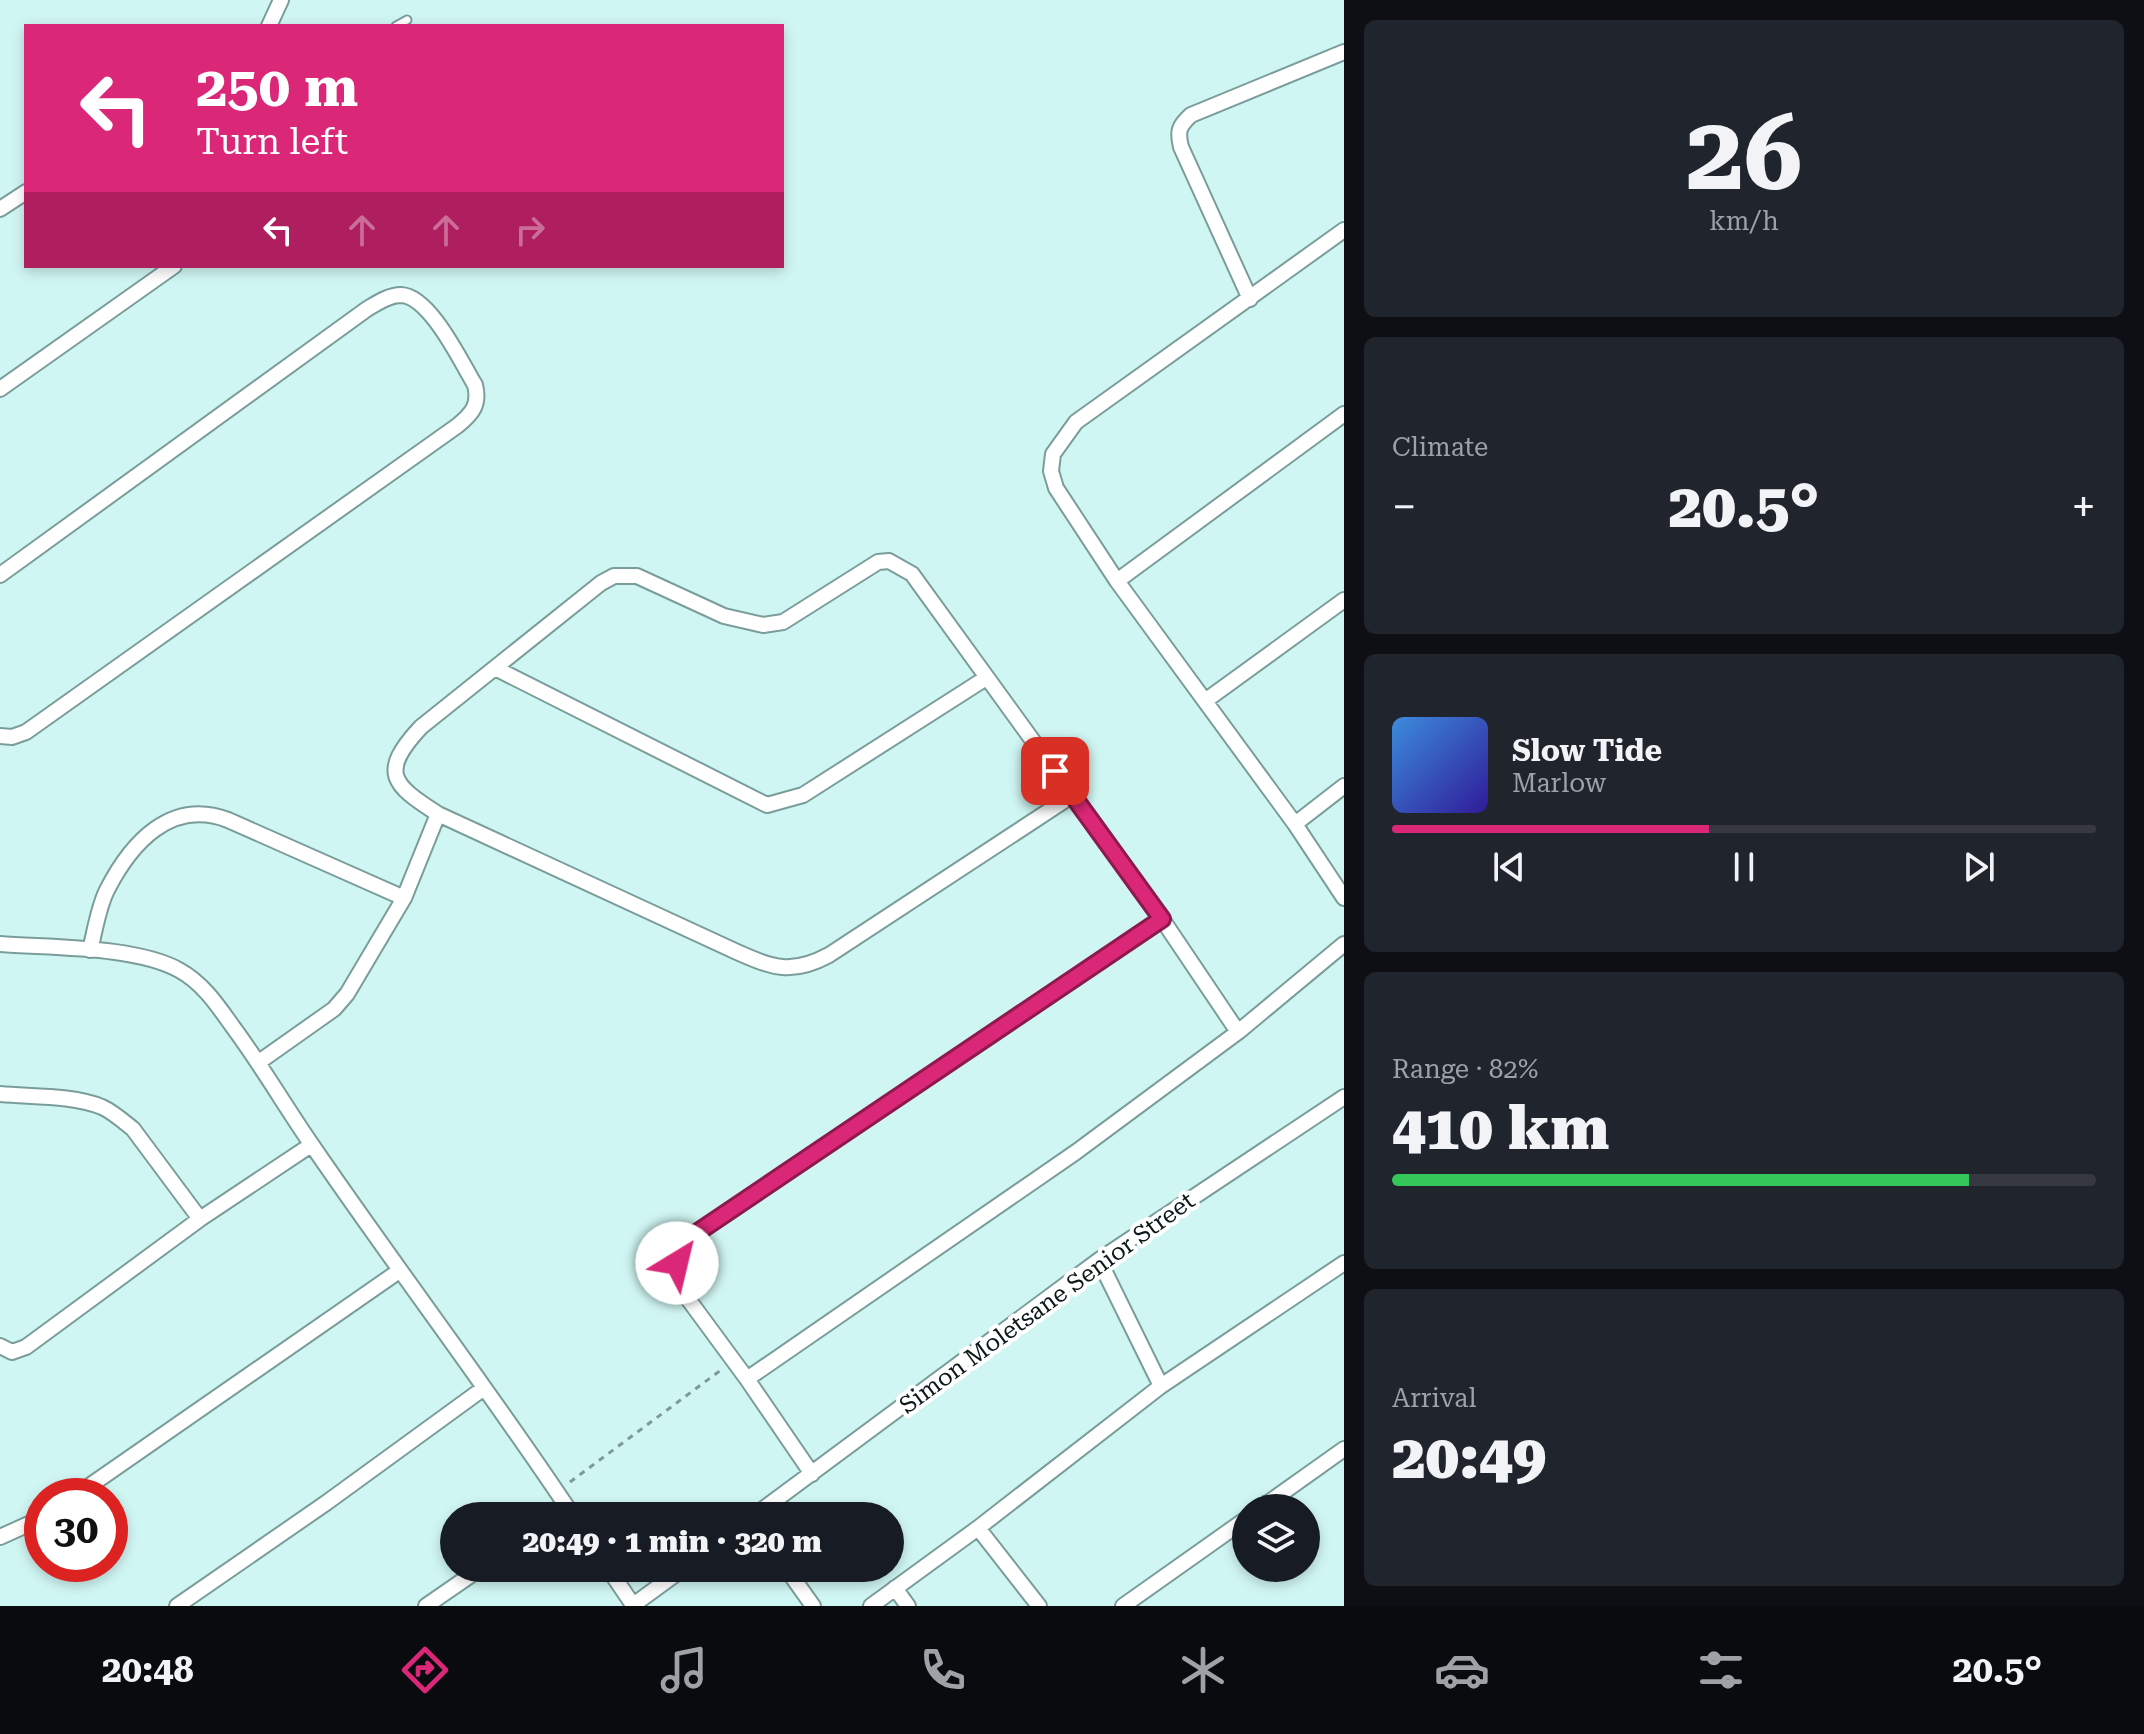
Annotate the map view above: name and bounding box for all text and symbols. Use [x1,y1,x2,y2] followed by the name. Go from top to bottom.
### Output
[196,54,358,120] text: 250 m
[64,56,168,160] icon: left
[1686,93,1802,214] text: 26
[196,121,348,163] text: Turn left
[1709,206,1779,236] text: km/h
[256,208,300,252] icon: left
[340,208,384,252] icon: ahead
[424,208,468,252] icon: ahead
[508,208,552,252] icon: right
[1392,432,1488,462] text: Climate
[1669,471,1819,542] text: 20.5°
[1392,481,1417,533] text: −
[2071,481,2096,533] text: +
[1512,733,1662,768] text: Slow Tide
[1021,737,1089,805] pin
[1033,749,1077,793] icon: arrive
[1512,768,1606,798] text: Marlow
[1487,845,1531,889] icon: previous
[1722,845,1766,889] icon: pause
[1957,845,2001,889] icon: next
[1392,1054,1538,1084] text: Range · 82%
[1392,1093,1609,1164] text: 410 km
[894,1186,1200,1419] street label: Simon Moletsane Senior Street
[635,1221,719,1305] position arrow
[1392,1383,1477,1413] text: Arrival
[1392,1422,1546,1493] text: 20:49
[24,1478,128,1582] speed limit sign: 30
[1232,1494,1320,1582] map controls
[1232,1494,1320,1582] button: layers
[522,1524,822,1559] text: 20:49 · 1 min · 320 m
[397,1642,453,1698] icon: directions
[656,1642,712,1698] icon: music
[915,1642,971,1698] icon: phone
[1175,1642,1231,1698] icon: climate
[1434,1642,1490,1698] icon: car
[1693,1642,1749,1698] icon: filters
[102,1649,194,1691] text: 20:48
[1953,1649,2042,1691] text: 20.5°

